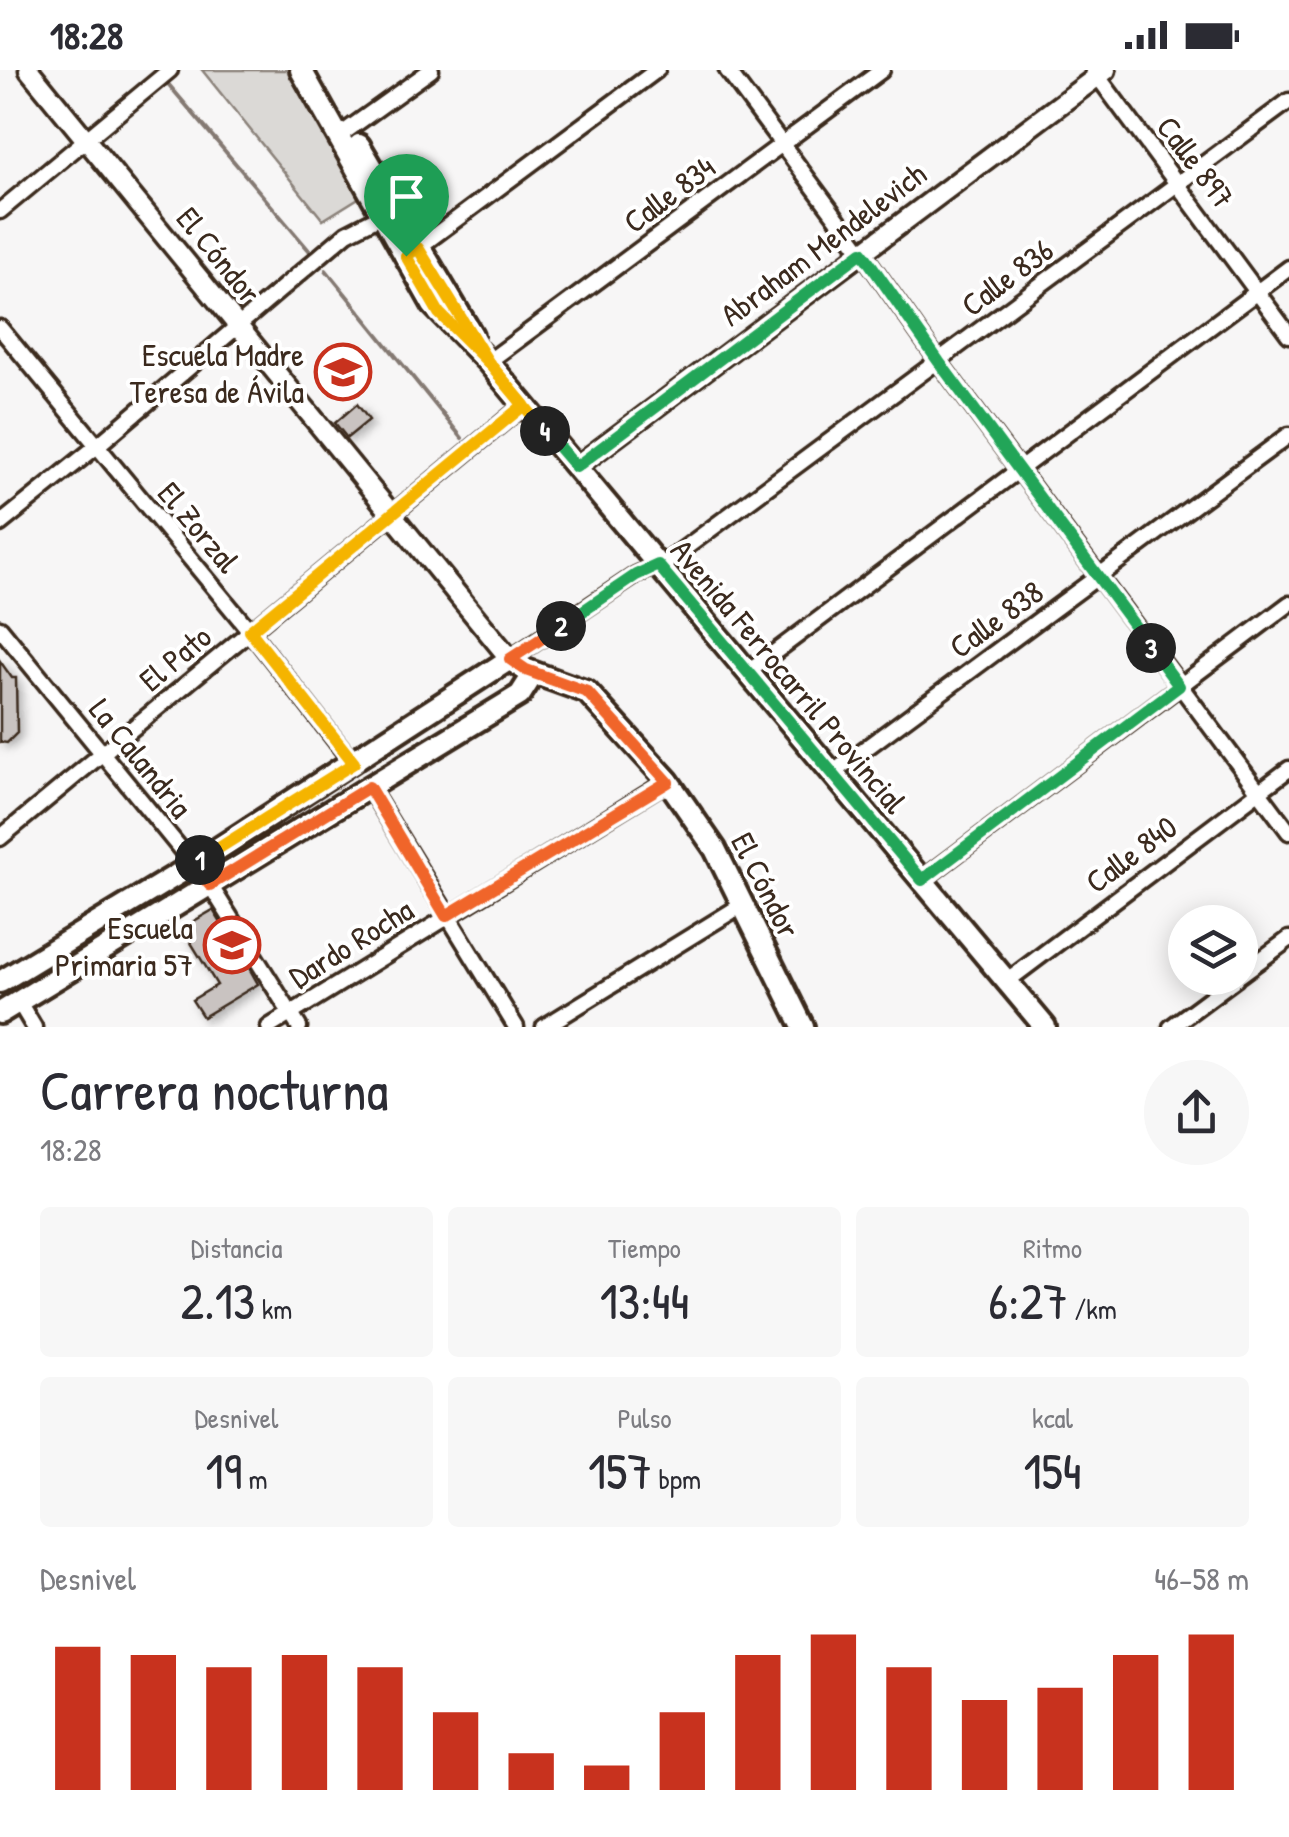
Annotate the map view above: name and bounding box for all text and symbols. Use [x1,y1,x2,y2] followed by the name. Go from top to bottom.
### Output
[50,9,123,61] text: 18:28
[1147,107,1245,217] street label: Calle 897
[614,145,724,243] street label: Calle 834
[711,152,935,336] street label: Abraham Mendelevich
[364,154,449,257] pin
[379,169,434,224] icon: arrive
[167,198,271,312] street label: El Cóndor
[952,228,1062,326] street label: Calle 836
[130,333,304,413] place label: Escuela Madre Teresa de Ávila
[313,342,373,402] school or university icon: Escuela Madre Teresa de Ávila
[520,406,570,456] pin: 4
[540,412,550,450] text: 4
[148,472,250,582] street label: El Zorzal
[661,530,917,823] street label: Avenida Ferrocarril Provincial
[940,570,1052,668] street label: Calle 838
[536,601,586,651] pin: 2
[554,607,568,645] text: 2
[130,615,220,701] street label: El Pato
[1126,623,1176,673] pin: 3
[1145,629,1157,667] text: 3
[80,689,202,827] street label: La Calandria
[1076,805,1186,903] street label: Calle 840
[721,825,811,945] street label: El Cóndor
[175,835,225,885] pin: 1
[195,841,205,879] text: 1
[281,888,421,998] street label: Dardo Rocha
[1168,905,1258,995] map controls
[1168,905,1258,995] button: layers
[55,906,193,986] place label: Escuela Primaria 57
[202,915,262,975] school or university icon: Escuela Primaria 57
[40,1053,388,1127] text: Carrera nocturna
[1144,1060,1249,1165] button: share
[40,1128,102,1171] text: 18:28
[191,1229,282,1267] text: Distancia
[608,1229,681,1267] text: Tiempo
[1023,1229,1082,1267] text: Ritmo
[181,1267,255,1335] text: 2.13
[600,1267,689,1335] text: 13:44
[988,1267,1068,1335] text: 6:27
[255,1290,292,1328] text: km
[1068,1290,1117,1328] text: /km
[195,1399,278,1437] text: Desnivel
[617,1399,672,1437] text: Pulso
[1032,1399,1073,1437] text: kcal
[206,1437,242,1505] text: 19
[588,1437,652,1505] text: 157
[1023,1437,1082,1505] text: 154
[242,1460,267,1498] text: m
[652,1460,701,1498] text: bpm
[40,1557,136,1600] text: Desnivel
[1154,1557,1249,1600] text: 46–58 m

